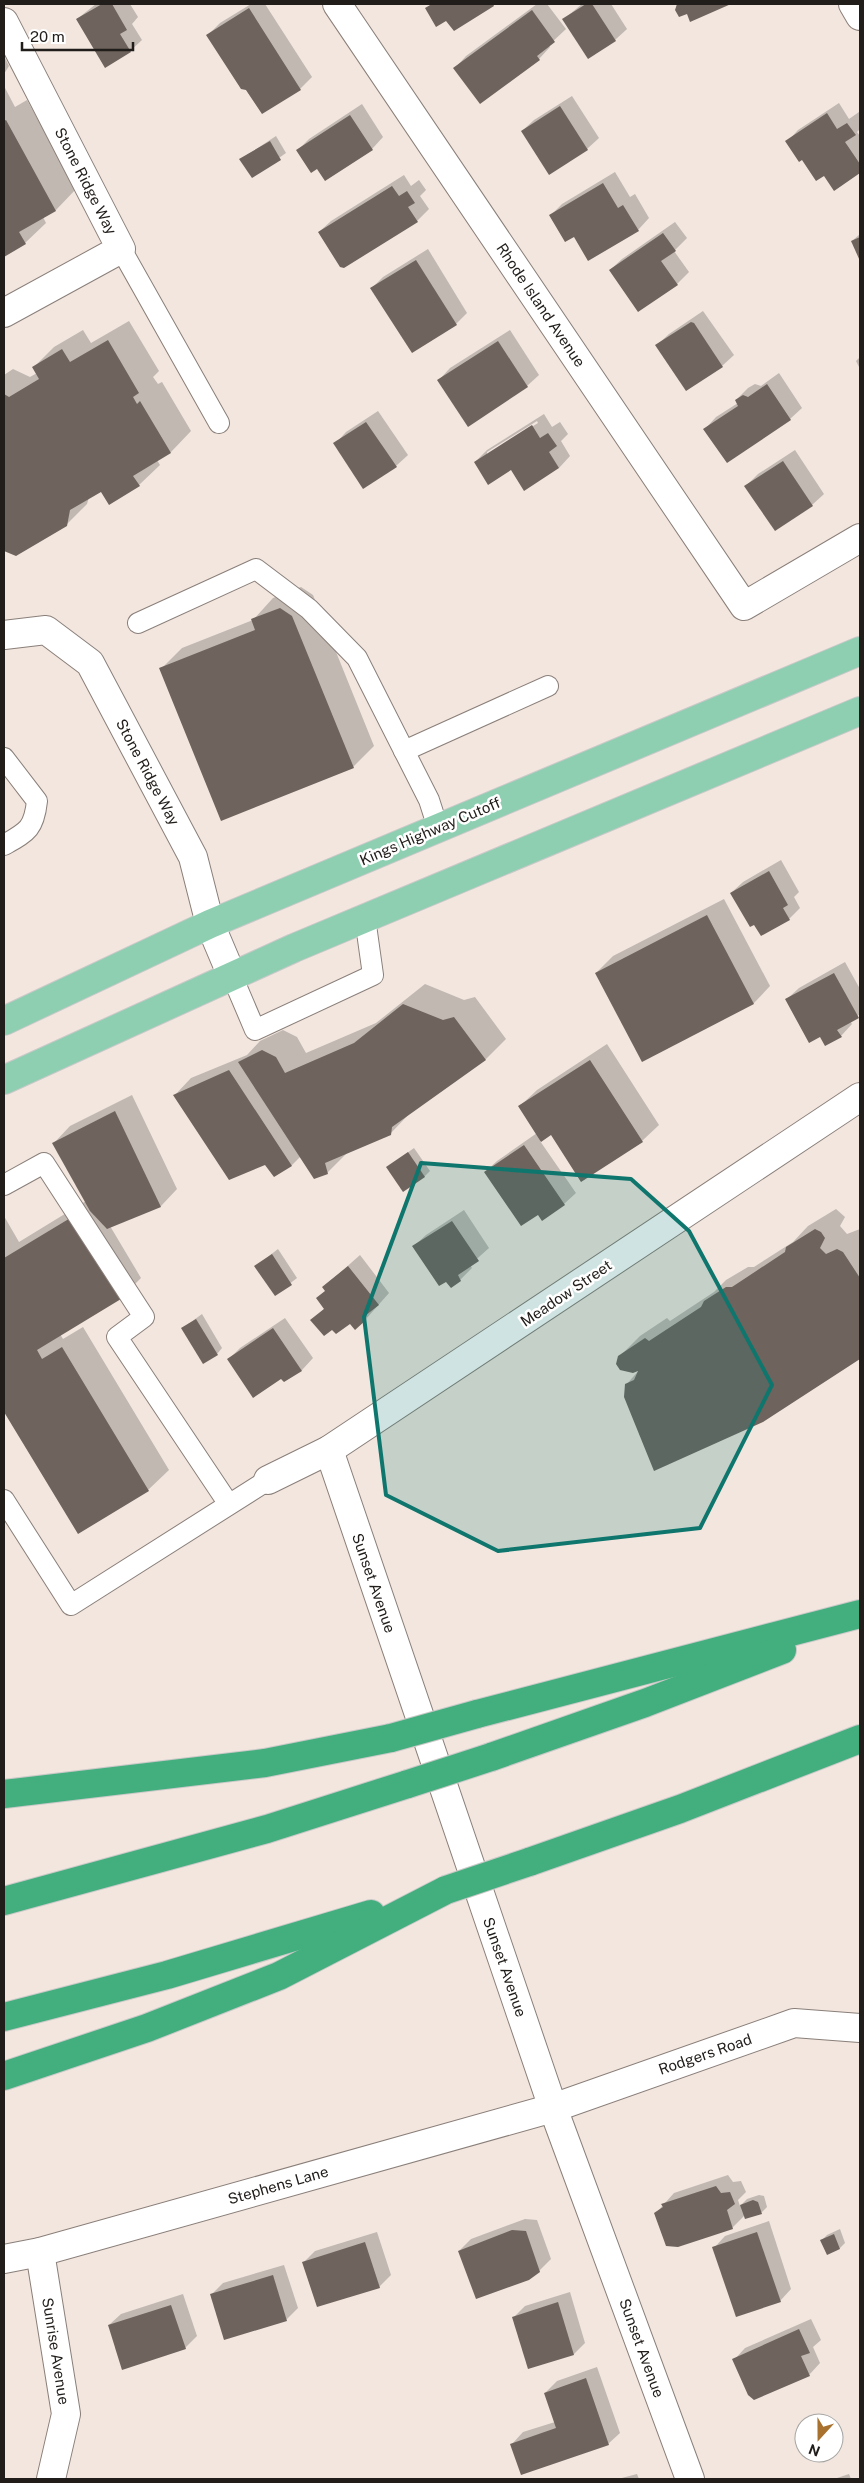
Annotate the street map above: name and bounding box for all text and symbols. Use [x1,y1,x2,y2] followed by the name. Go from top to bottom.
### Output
[22,20,134,52] scale bar
[30,28,65,45] text: 20 m
[52,125,120,237] street label: Stone Ridge Way
[493,240,589,370] street label: Rhode Island Avenue
[113,716,183,828] street label: Stone Ridge Way
[357,794,503,868] street label: Kings Highway Cutoff
[517,1256,615,1330] street label: Meadow Street
[349,1531,399,1635] street label: Sunset Avenue
[480,1915,530,2019] street label: Sunset Avenue
[656,2030,754,2078] street label: Rodgers Road
[226,2163,330,2207] street label: Stephens Lane
[39,2296,73,2406] street label: Sunrise Avenue
[616,2296,668,2400] street label: Sunset Avenue
[794,2413,844,2463] north arrow
[806,2441,822,2460] text: N

